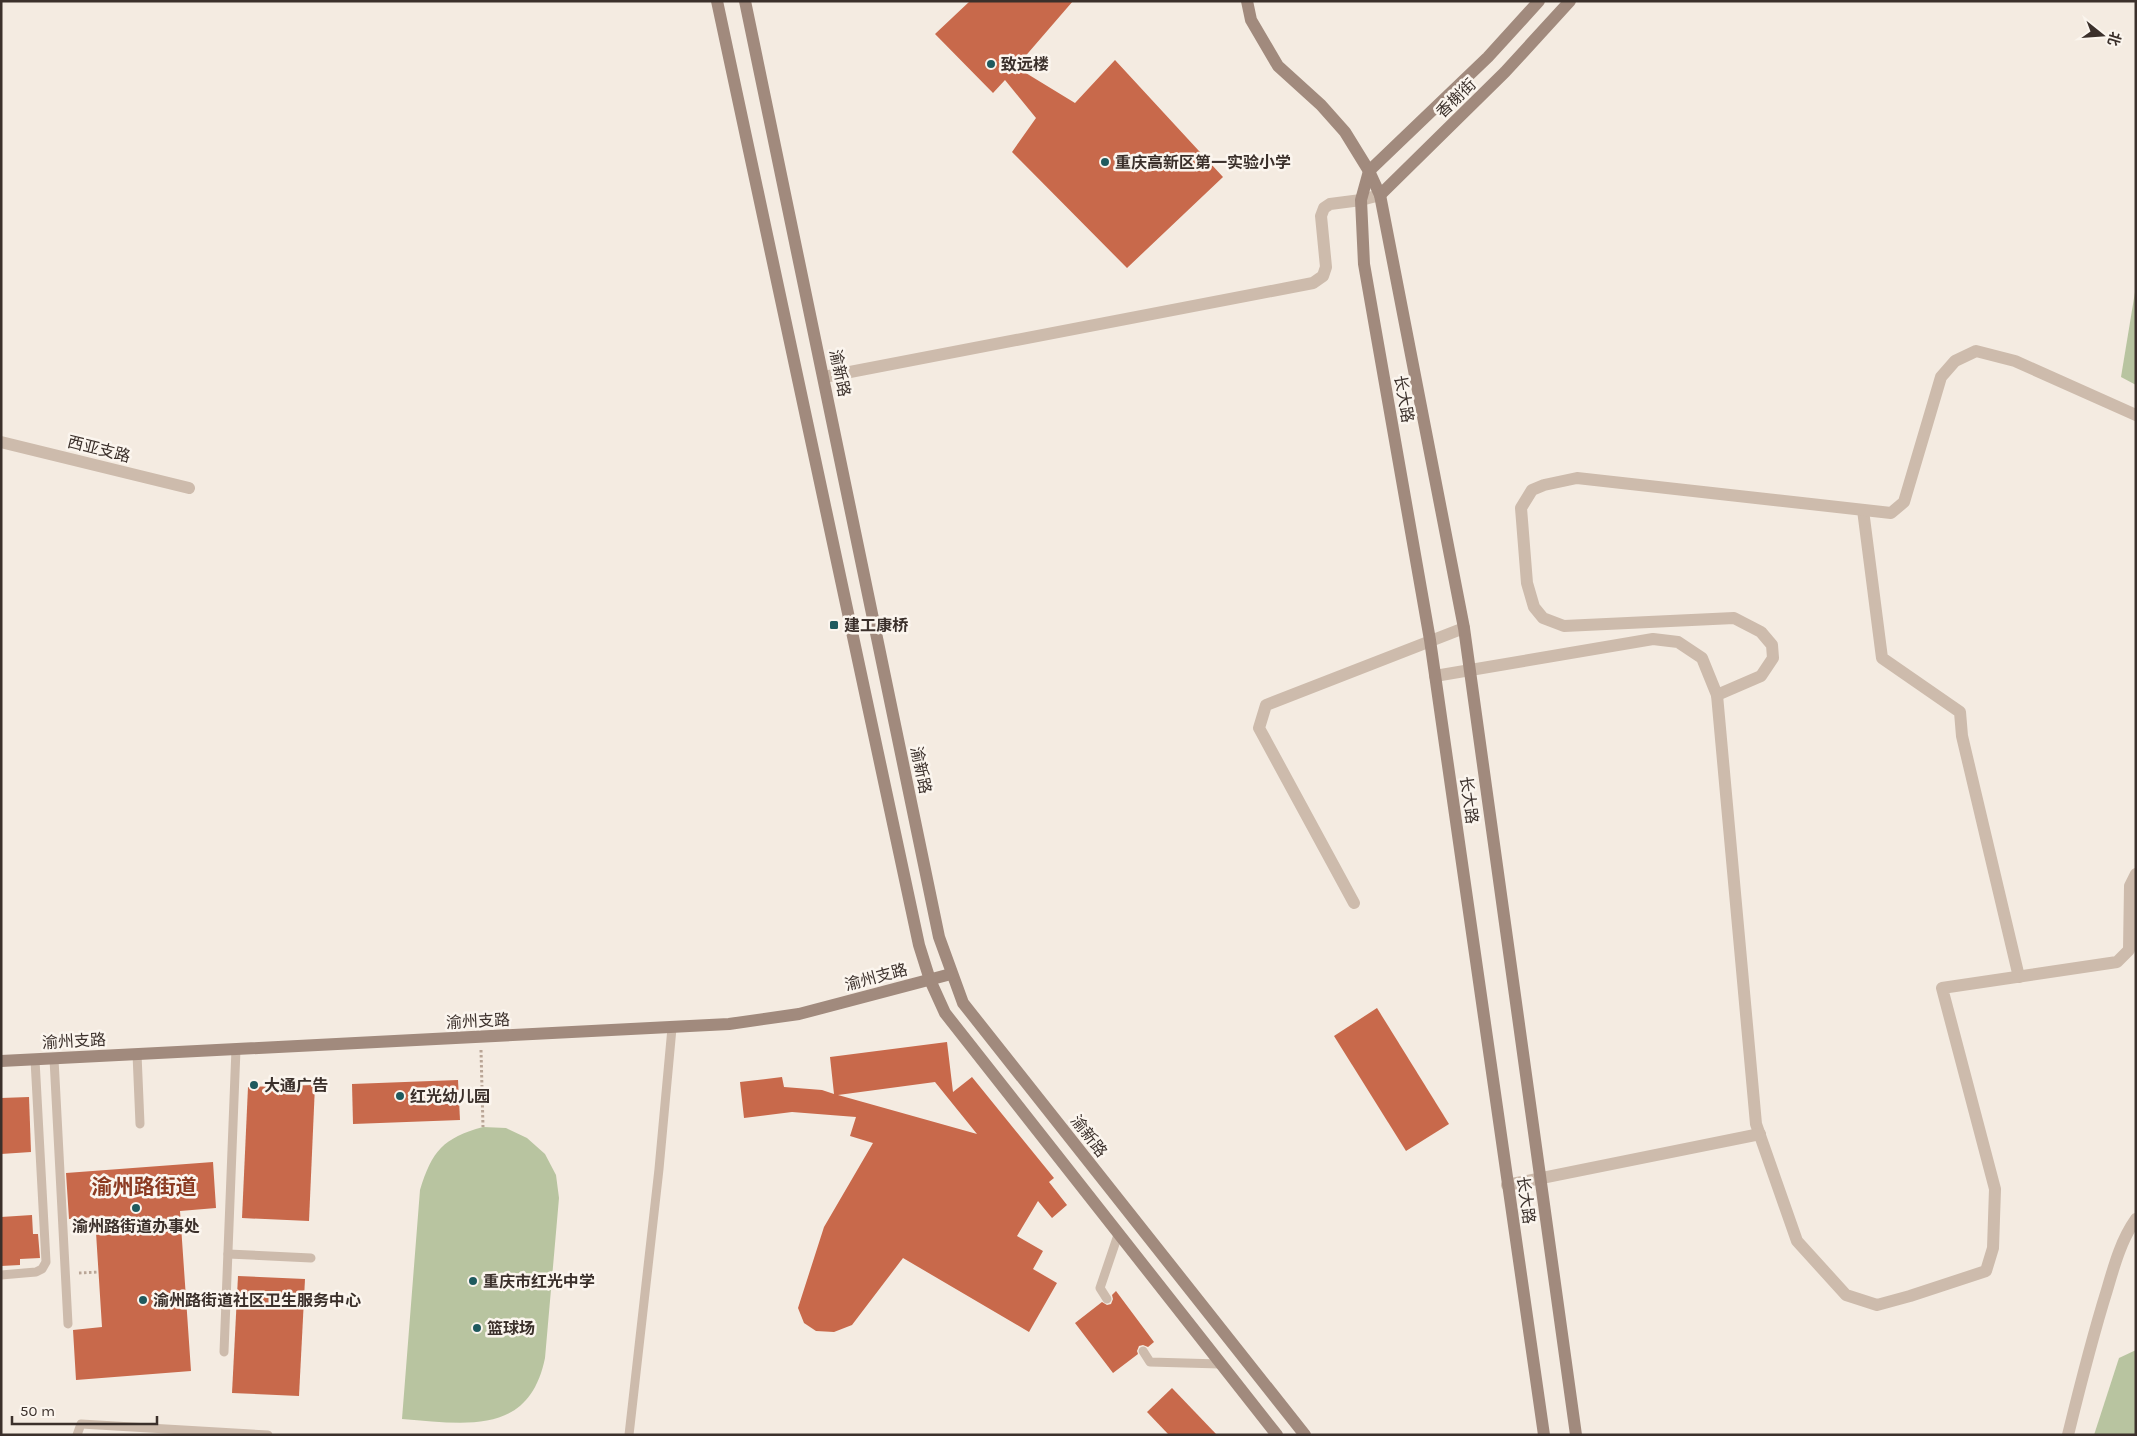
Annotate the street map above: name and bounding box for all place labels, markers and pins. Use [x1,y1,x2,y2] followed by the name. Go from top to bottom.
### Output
[1001,55,1049,74] place label: 致远楼
[985,58,997,70] marker: 致远楼
[1115,153,1291,172] place label: 重庆高新区第一实验小学
[1099,156,1111,168] marker: 重庆高新区第一实验小学
[844,616,909,635] place label: 建工康桥
[828,619,840,631] marker: 建工康桥
[264,1076,328,1095] place label: 大通广告
[248,1079,260,1091] marker: 大通广告
[410,1087,490,1106] place label: 红光幼儿园
[394,1090,406,1102] marker: 红光幼儿园
[130,1202,142,1214] marker: 渝州路街道办事处
[72,1217,200,1236] place label: 渝州路街道办事处
[483,1272,595,1291] place label: 重庆市红光中学
[467,1275,479,1287] marker: 重庆市红光中学
[153,1291,361,1310] place label: 渝州路街道社区卫生服务中心
[137,1294,149,1306] marker: 渝州路街道社区卫生服务中心
[487,1319,535,1338] place label: 篮球场
[471,1322,483,1334] marker: 篮球场

